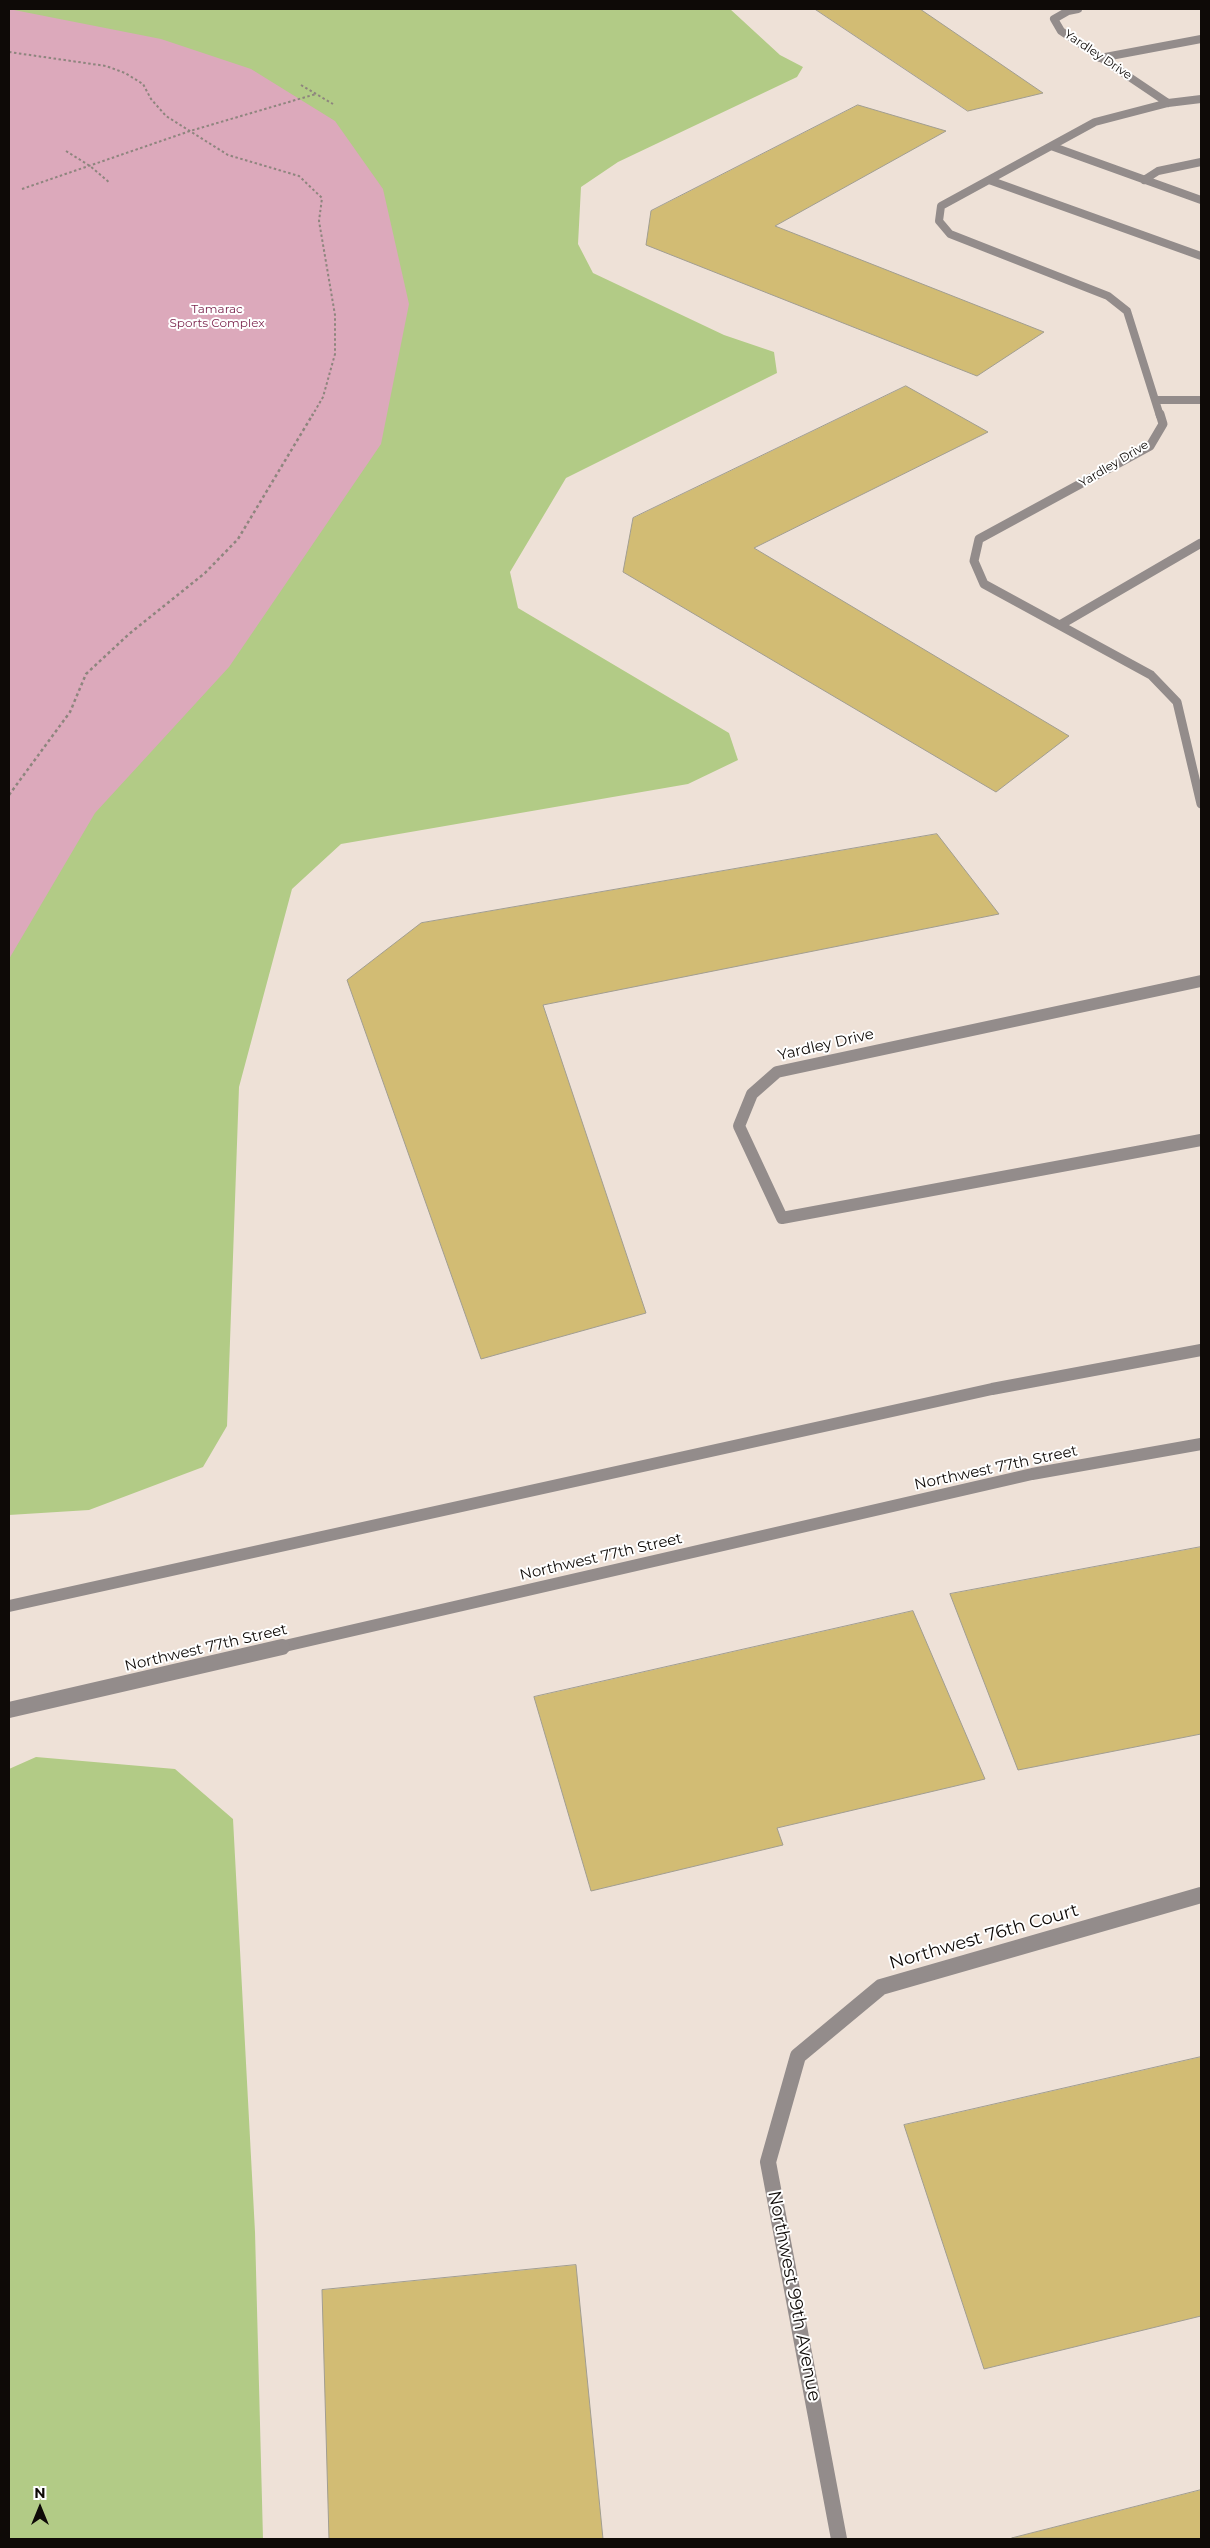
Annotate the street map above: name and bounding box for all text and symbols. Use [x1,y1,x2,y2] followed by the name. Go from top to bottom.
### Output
[1062,27,1134,83] street label: Yardley Drive
[169,302,265,330] park label: Tamarac Sports Complex
[1077,438,1151,490] street label: Yardley Drive
[776,1025,876,1065] street label: Yardley Drive
[913,1442,1079,1494] street label: Northwest 77th Street
[518,1530,684,1584] street label: Northwest 77th Street
[123,1621,289,1675] street label: Northwest 77th Street
[887,1900,1081,1974] street label: Northwest 76th Court
[763,2189,825,2403] street label: Northwest 99th Avenue
[15,2483,65,2533] north arrow
[34,2484,46,2502] text: N

